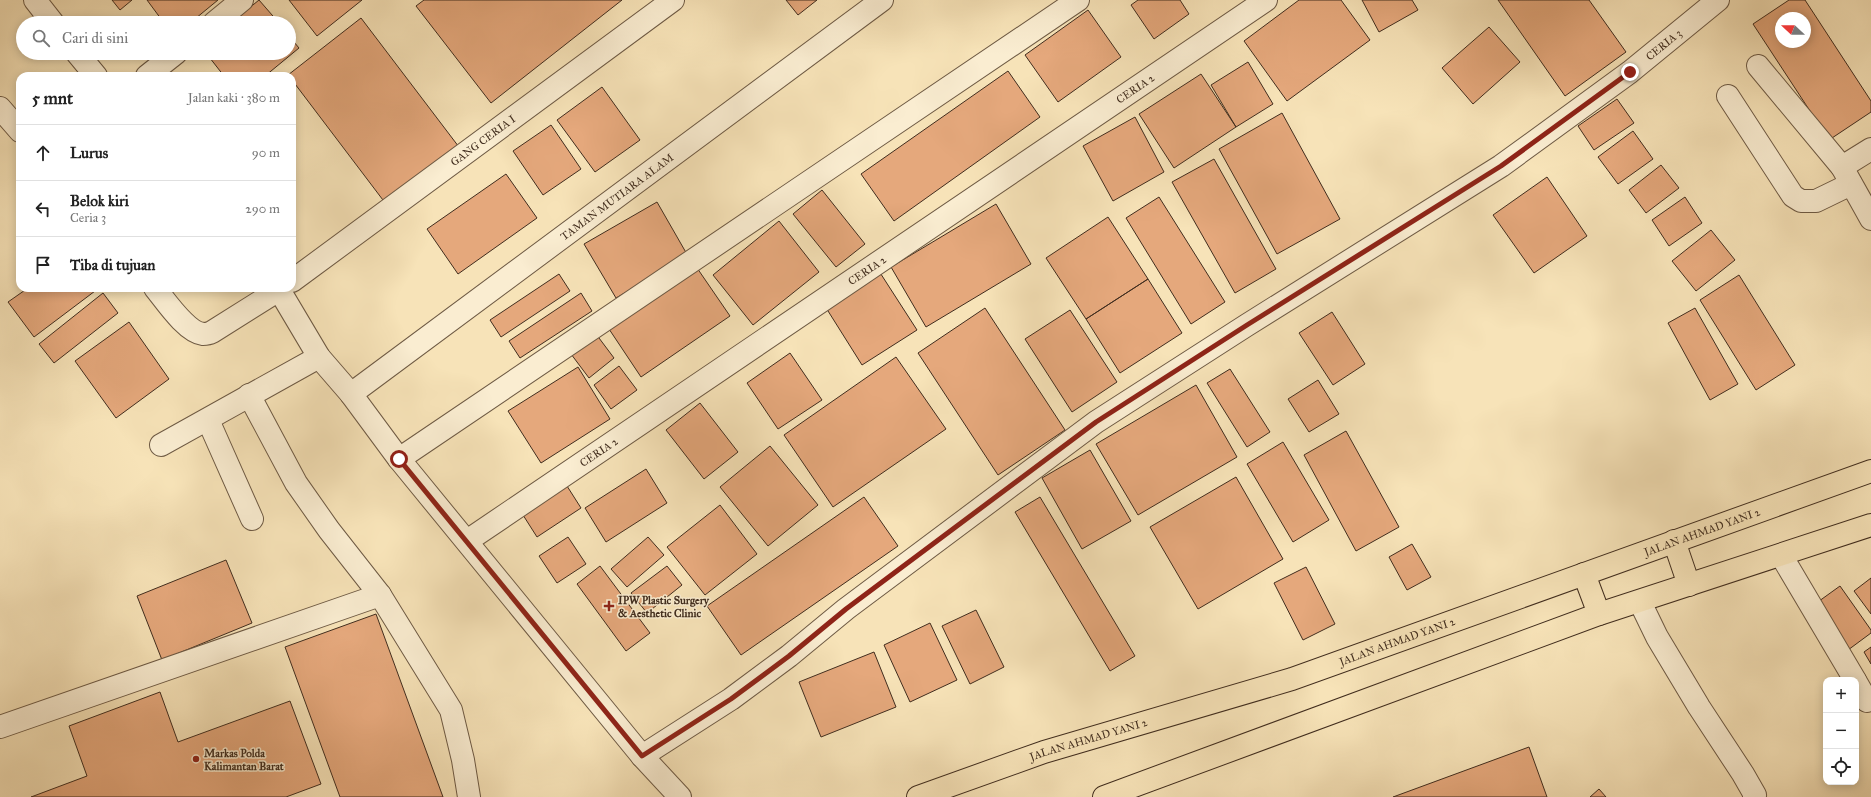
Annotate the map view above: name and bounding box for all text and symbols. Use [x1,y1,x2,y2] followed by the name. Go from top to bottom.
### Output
[1775,12,1811,48] north arrow
[16,16,296,60] search box
[30,27,52,49] icon: search
[1643,27,1684,63] street label: CERIA 3
[62,29,128,47] text: Cari di sini
[1621,63,1639,81] route end
[1114,71,1157,106] street label: CERIA 2
[32,88,73,109] text: 5 mnt
[188,90,280,106] text: Jalan kaki · 380 m
[448,112,518,169] street label: GANG CERIA I
[32,142,54,164] icon: ahead
[70,144,108,162] text: Lurus
[252,145,280,161] text: 90 m
[558,151,676,243] street label: TAMAN MUTIARA ALAM
[70,192,129,210] text: Belok kiri
[32,198,54,220] icon: left
[245,201,280,217] text: 290 m
[70,210,106,226] text: Ceria 3
[846,253,889,288] street label: CERIA 2
[32,254,54,276] icon: arrive
[70,256,155,274] text: Tiba di tujuan
[577,434,621,470] street label: CERIA 2
[390,450,408,468] route start
[1642,505,1762,560] street label: JALAN AHMAD YANI 2
[618,594,710,620] place label: IPW Plastic Surgery & Aesthetic Clinic
[603,600,615,612] marker: IPW Plastic Surgery & Aesthetic Clinic
[1337,615,1458,670] street label: JALAN AHMAD YANI 2
[1823,677,1859,785] map controls
[1823,677,1859,713] button: +
[1823,713,1859,749] button: −
[1027,716,1149,765] street label: JALAN AHMAD YANI 2
[204,747,284,773] place label: Markas Polda Kalimantan Barat
[1823,749,1859,785] button: locate
[191,754,201,764] marker: Markas Polda Kalimantan Barat

